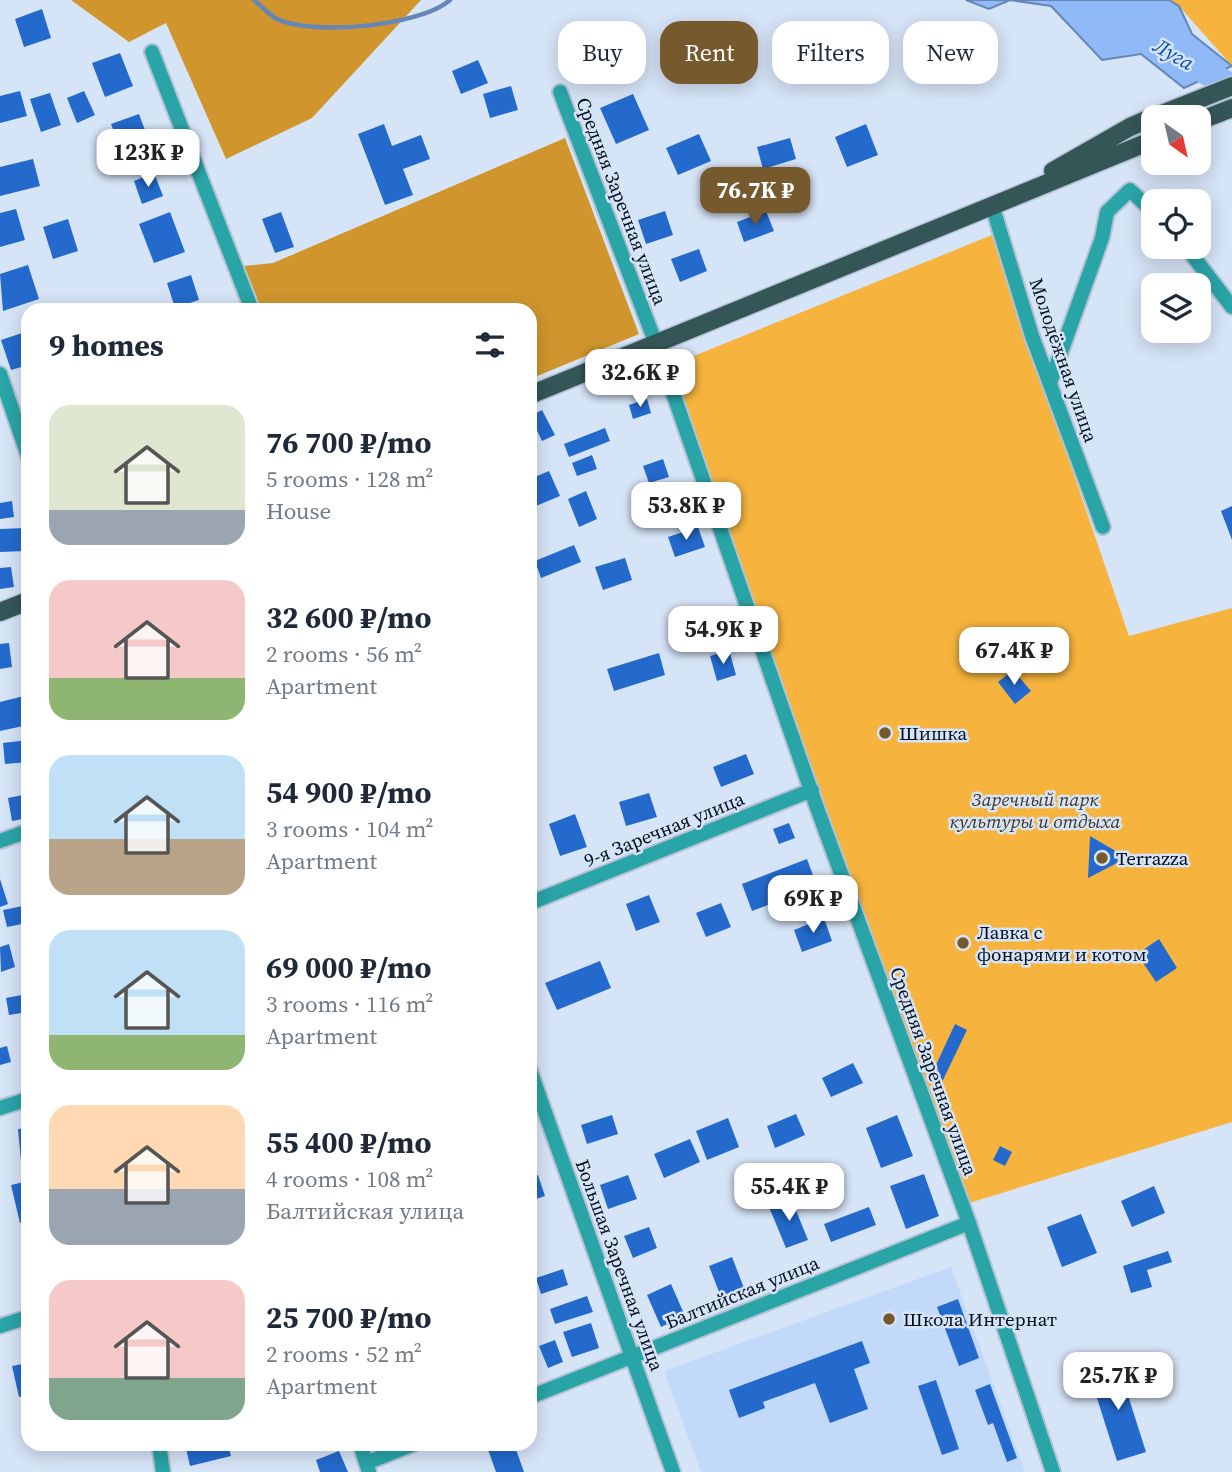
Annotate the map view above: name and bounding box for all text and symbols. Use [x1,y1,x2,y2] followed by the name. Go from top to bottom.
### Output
[558,21,646,84] chip: Buy
[660,21,758,84] chip: Rent
[772,21,889,84] chip: Filters
[903,21,998,84] chip: New
[1148,30,1199,77] water label: Луга
[570,94,674,309] street label: Средняя Заречная улица
[1141,105,1211,175] north arrow
[1141,105,1211,343] map controls
[91,130,205,189] pin: 123K ₽
[113,136,183,168] text: 123K ₽
[690,168,820,227] pin: 76.7K ₽
[716,174,794,206] text: 76.7K ₽
[1141,189,1211,259] button: locate
[1141,273,1211,343] button: layers
[1024,274,1104,446] street label: Молодёжная улица
[49,325,164,366] text: 9 homes
[471,326,509,364] icon: filters
[575,350,705,409] pin: 32.6K ₽
[601,356,679,388] text: 32.6K ₽
[266,422,431,463] text: 76 700 ₽/mo
[105,433,189,517] icon: home
[266,463,433,495] text: 5 rooms · 128 m²
[621,482,751,542] pin: 53.8K ₽
[647,489,725,521] text: 53.8K ₽
[266,495,331,527] text: House
[266,597,431,638] text: 32 600 ₽/mo
[658,606,788,666] pin: 54.9K ₽
[105,608,189,692] icon: home
[684,613,762,645] text: 54.9K ₽
[949,628,1079,687] pin: 67.4K ₽
[975,634,1053,666] text: 67.4K ₽
[266,638,422,670] text: 2 rooms · 56 m²
[266,670,377,702] text: Apartment
[899,720,968,746] place label: Шишка
[877,725,893,741] marker: Шишка
[266,772,431,813] text: 54 900 ₽/mo
[105,783,189,867] icon: home
[580,785,748,873] street label: 9-я Заречная улица
[949,786,1121,834] park label: Заречный парк культуры и отдыха
[266,813,433,845] text: 3 rooms · 104 m²
[266,845,377,877] text: Apartment
[1116,845,1189,871] place label: Terrazza
[1094,850,1110,866] marker: Terrazza
[764,876,862,935] pin: 69K ₽
[784,882,842,914] text: 69K ₽
[977,919,1146,967] place label: Лавка с фонарями и котом
[955,935,971,951] marker: Лавка с фонарями и котом
[266,947,431,988] text: 69 000 ₽/mo
[105,958,189,1042] icon: home
[884,963,984,1179] street label: Средняя Заречная улица
[266,988,433,1020] text: 3 rooms · 116 m²
[266,1020,377,1052] text: Apartment
[266,1122,431,1163] text: 55 400 ₽/mo
[105,1133,189,1217] icon: home
[570,1156,671,1375] street label: Большая Заречная улица
[266,1163,433,1195] text: 4 rooms · 108 m²
[724,1164,854,1223] pin: 55.4K ₽
[750,1170,828,1202] text: 55.4K ₽
[266,1195,464,1227] text: Балтийская улица
[661,1249,823,1335] street label: Балтийская улица
[266,1297,431,1338] text: 25 700 ₽/mo
[903,1306,1057,1332] place label: Школа Интернат
[105,1308,189,1392] icon: home
[881,1311,897,1327] marker: Школа Интернат
[266,1338,422,1370] text: 2 rooms · 52 m²
[1053,1352,1183,1412] pin: 25.7K ₽
[1079,1359,1157,1391] text: 25.7K ₽
[266,1370,377,1402] text: Apartment

